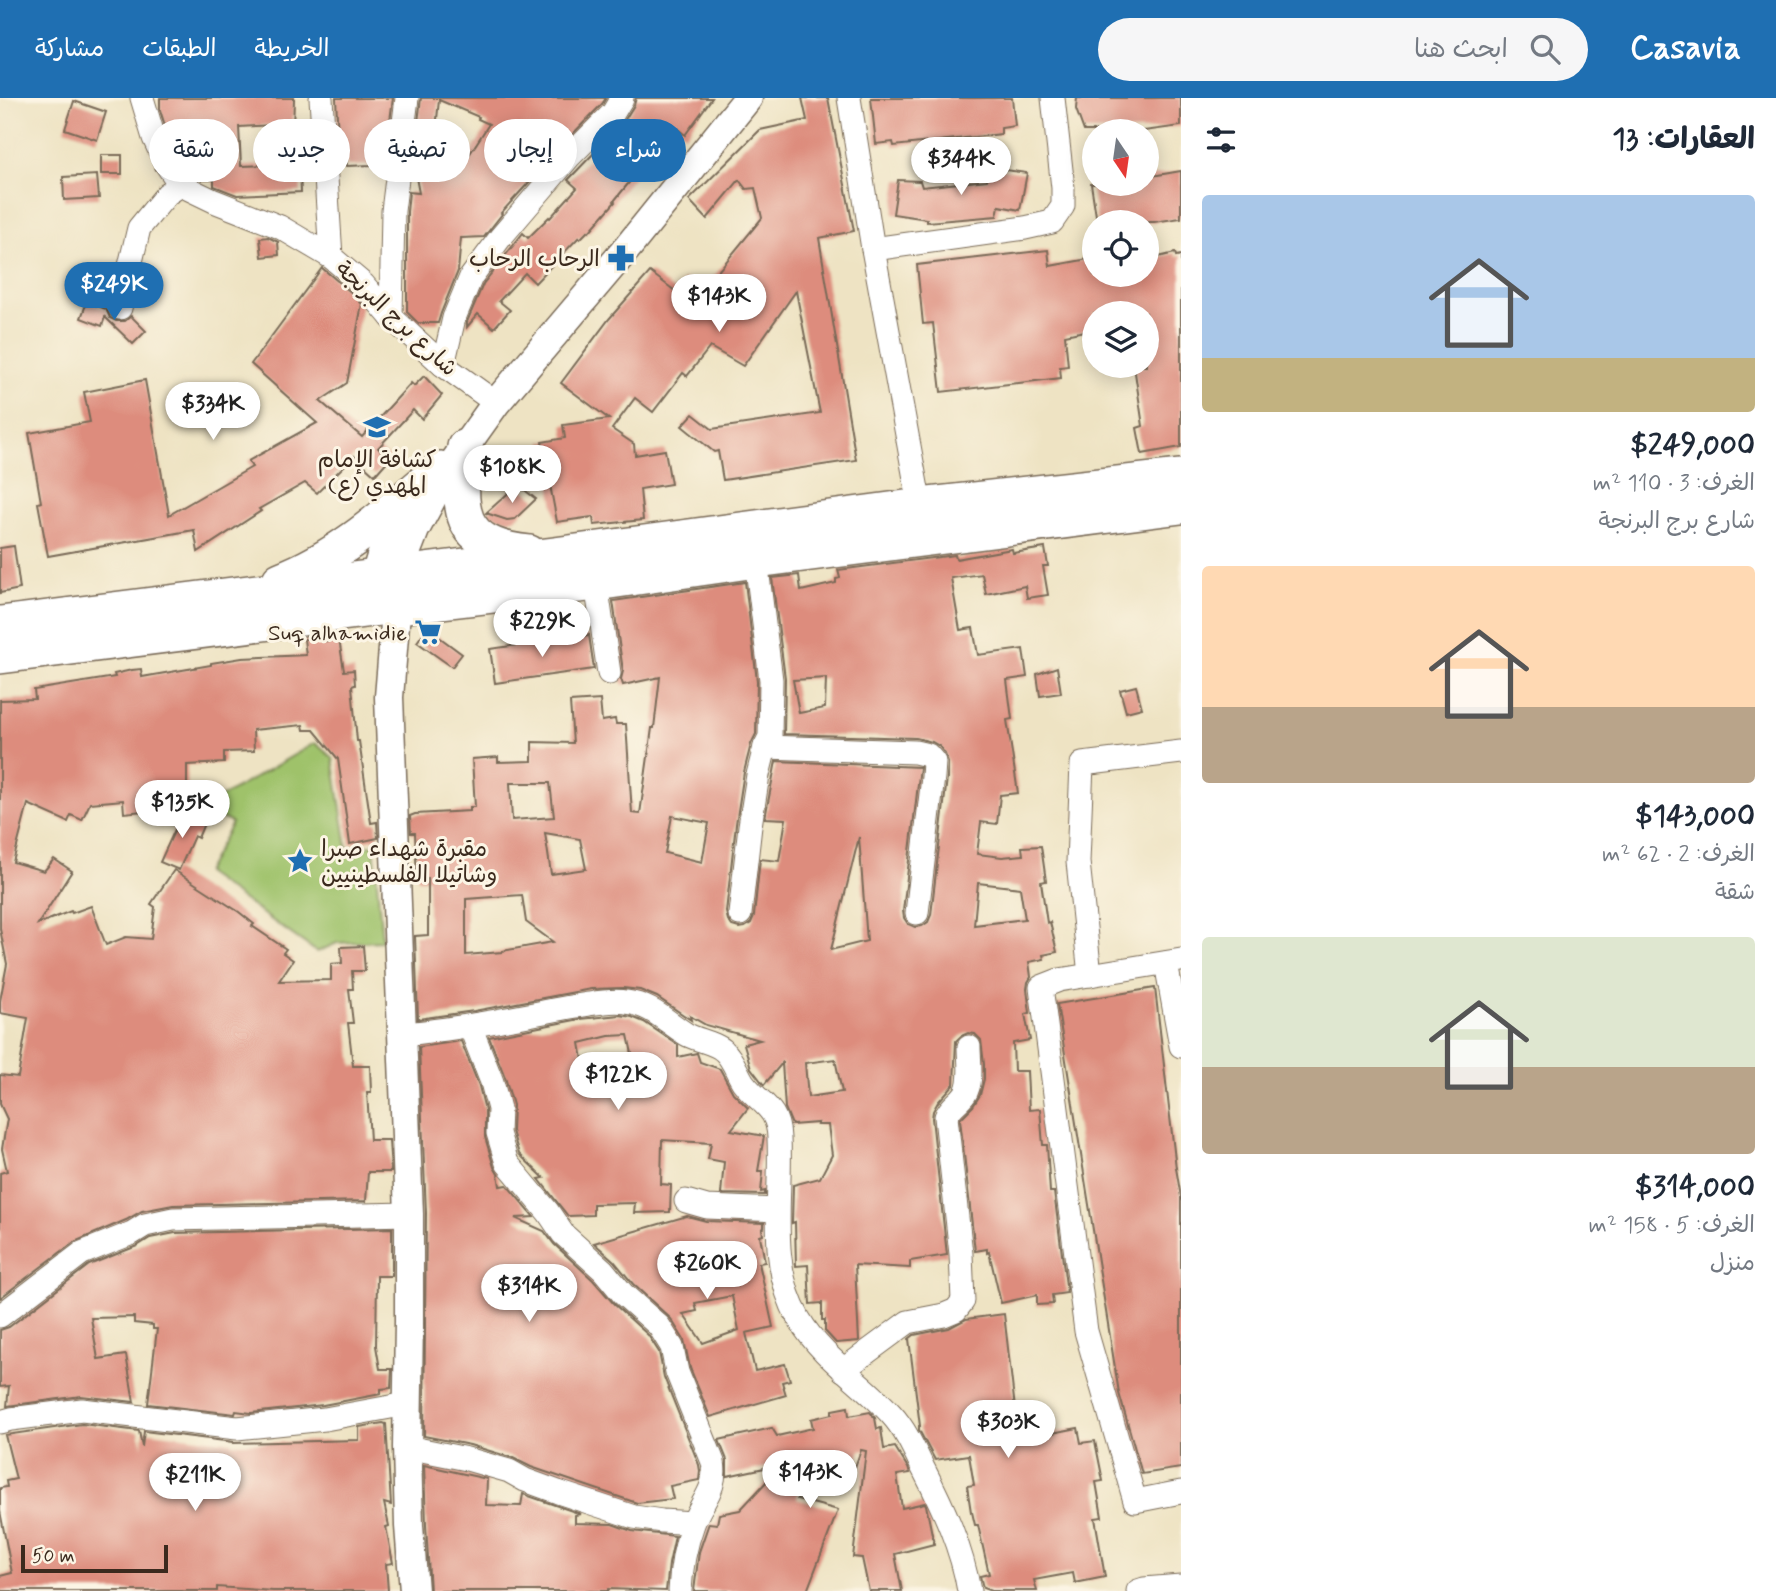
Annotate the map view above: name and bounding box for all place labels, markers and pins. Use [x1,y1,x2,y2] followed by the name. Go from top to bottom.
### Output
[912,138,1010,197] pin: $344K
[606,243,636,273] pharmacy icon: الرحاب الرحاب
[469,245,600,275] place label: الرحاب الرحاب
[65,262,163,322] pin: $249K
[670,274,768,334] pin: $143K
[164,382,262,442] pin: $334K
[362,412,392,442] school or university icon: كشافة الإمام المهدي (ع)
[317,446,437,502] place label: كشافة الإمام المهدي (ع)
[463,446,561,505] pin: $108K
[493,600,591,659] pin: $229K
[413,617,443,647] supermarket icon: Suq alhamidie
[268,619,407,649] place label: Suq alhamidie
[133,780,231,840] pin: $135K
[321,835,497,891] place label: مقبرة شهداء صبرا وشاتيلا الفلسطينيين
[285,846,315,876] place icon: مقبرة شهداء صبرا وشاتيلا الفلسطينيين
[569,1052,667,1112] pin: $122K
[658,1242,756,1301] pin: $260K
[480,1264,578,1324] pin: $314K
[959,1400,1057,1460] pin: $303K
[761,1450,859,1510] pin: $143K
[146,1454,244,1513] pin: $211K

